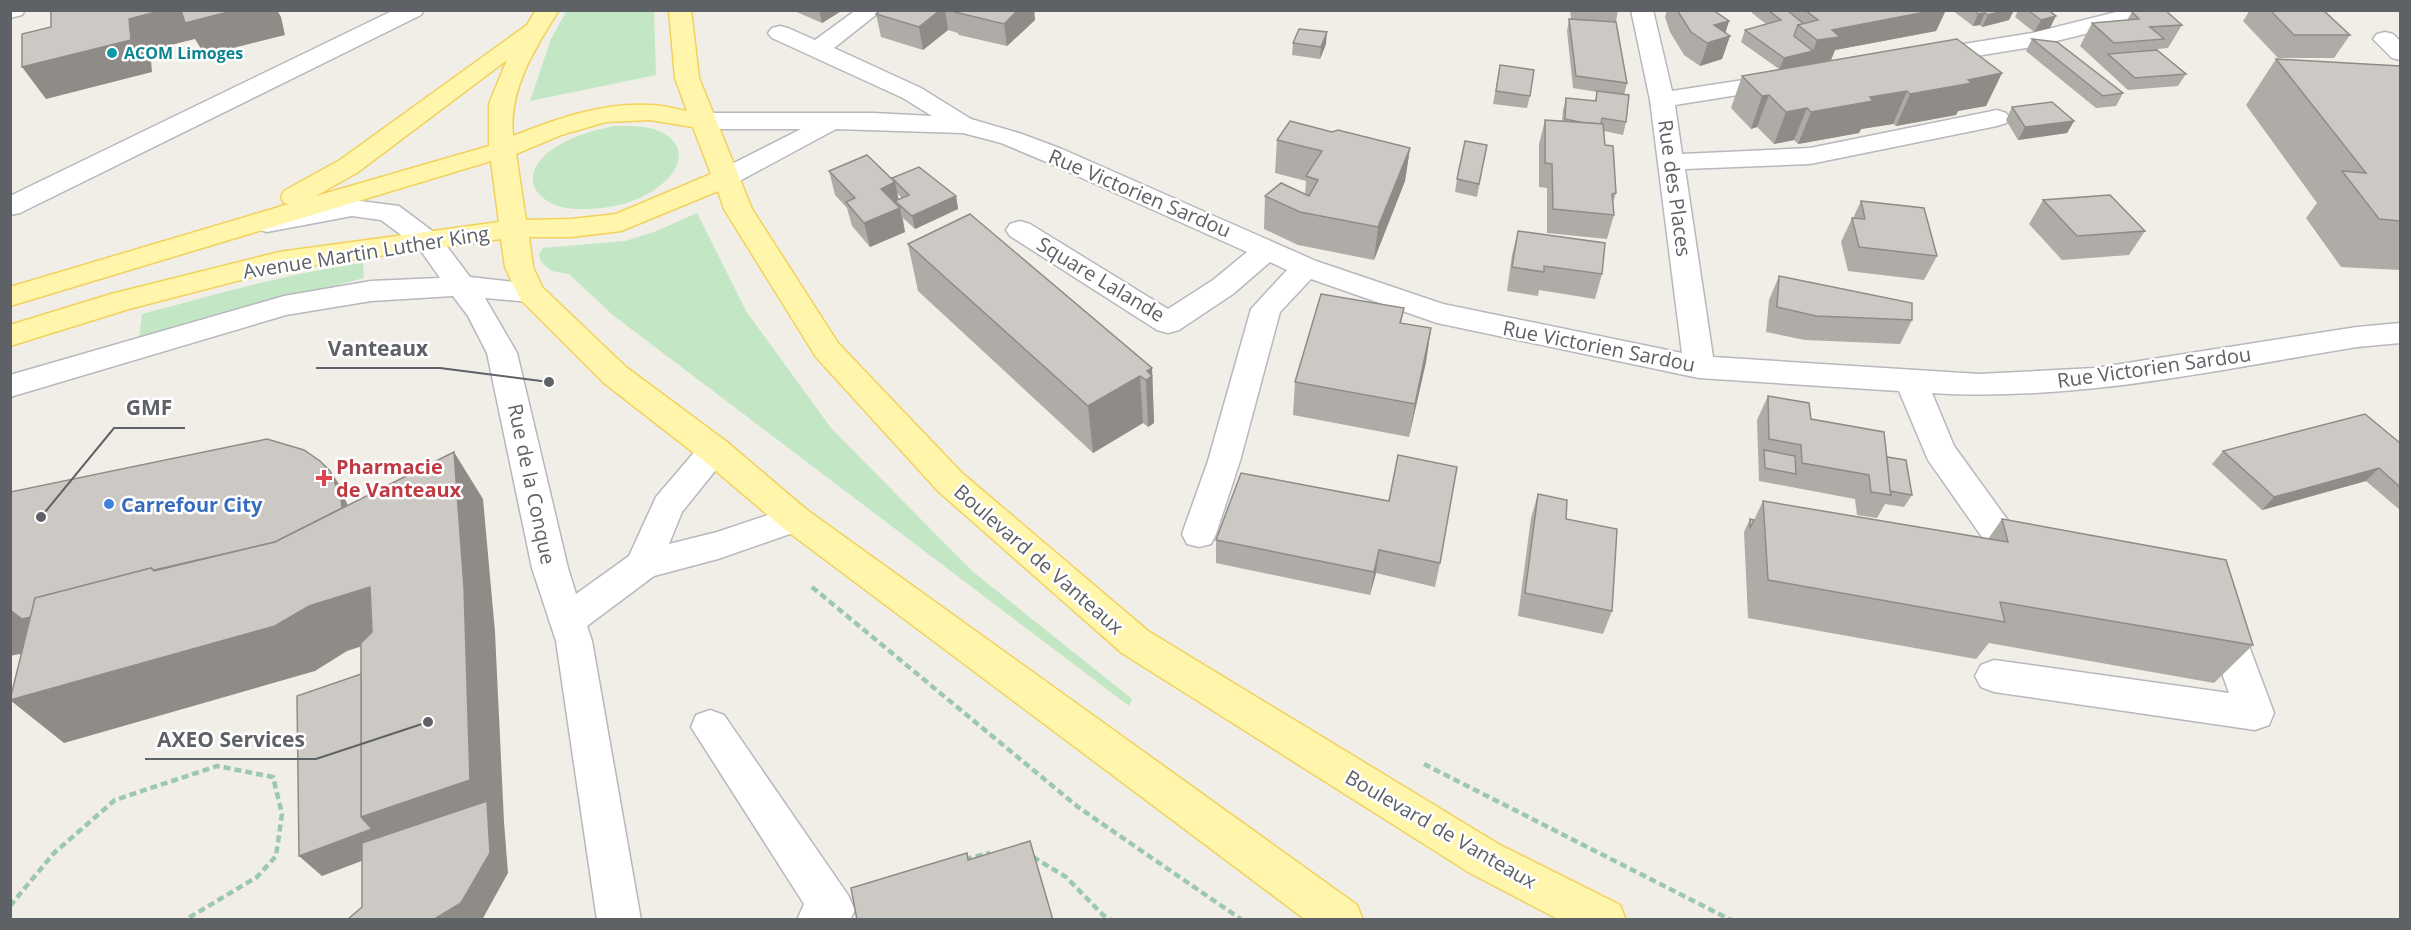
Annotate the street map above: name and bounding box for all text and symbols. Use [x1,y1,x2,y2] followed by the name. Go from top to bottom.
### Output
[124,42,243,64] place label: ACOM Limoges
[105,46,119,60] marker: ACOM Limoges
[1652,118,1698,258] street label: Rue des Places
[1045,142,1235,244] street label: Rue Victorien Sardou
[241,219,491,285] street label: Avenue Martin Luther King
[1032,230,1170,328] street label: Square Lalande
[1500,314,1698,378] street label: Rue Victorien Sardou
[316,329,440,368] callout: Vanteaux
[328,334,429,362] text: Vanteaux
[2055,340,2253,394] street label: Rue Victorien Sardou
[114,389,185,428] callout: GMF
[126,393,172,421] text: GMF
[502,401,562,567] street label: Rue de la Conque
[336,453,462,503] place label: Pharmacie de Vanteaux
[317,471,331,485] marker: Pharmacie de Vanteaux
[948,478,1130,641] street label: Boulevard de Vanteaux
[121,491,263,518] place label: Carrefour City
[102,497,116,511] marker: Carrefour City
[145,720,316,759] callout: AXEO Services
[157,725,305,753] text: AXEO Services
[1341,763,1542,895] street label: Boulevard de Vanteaux

